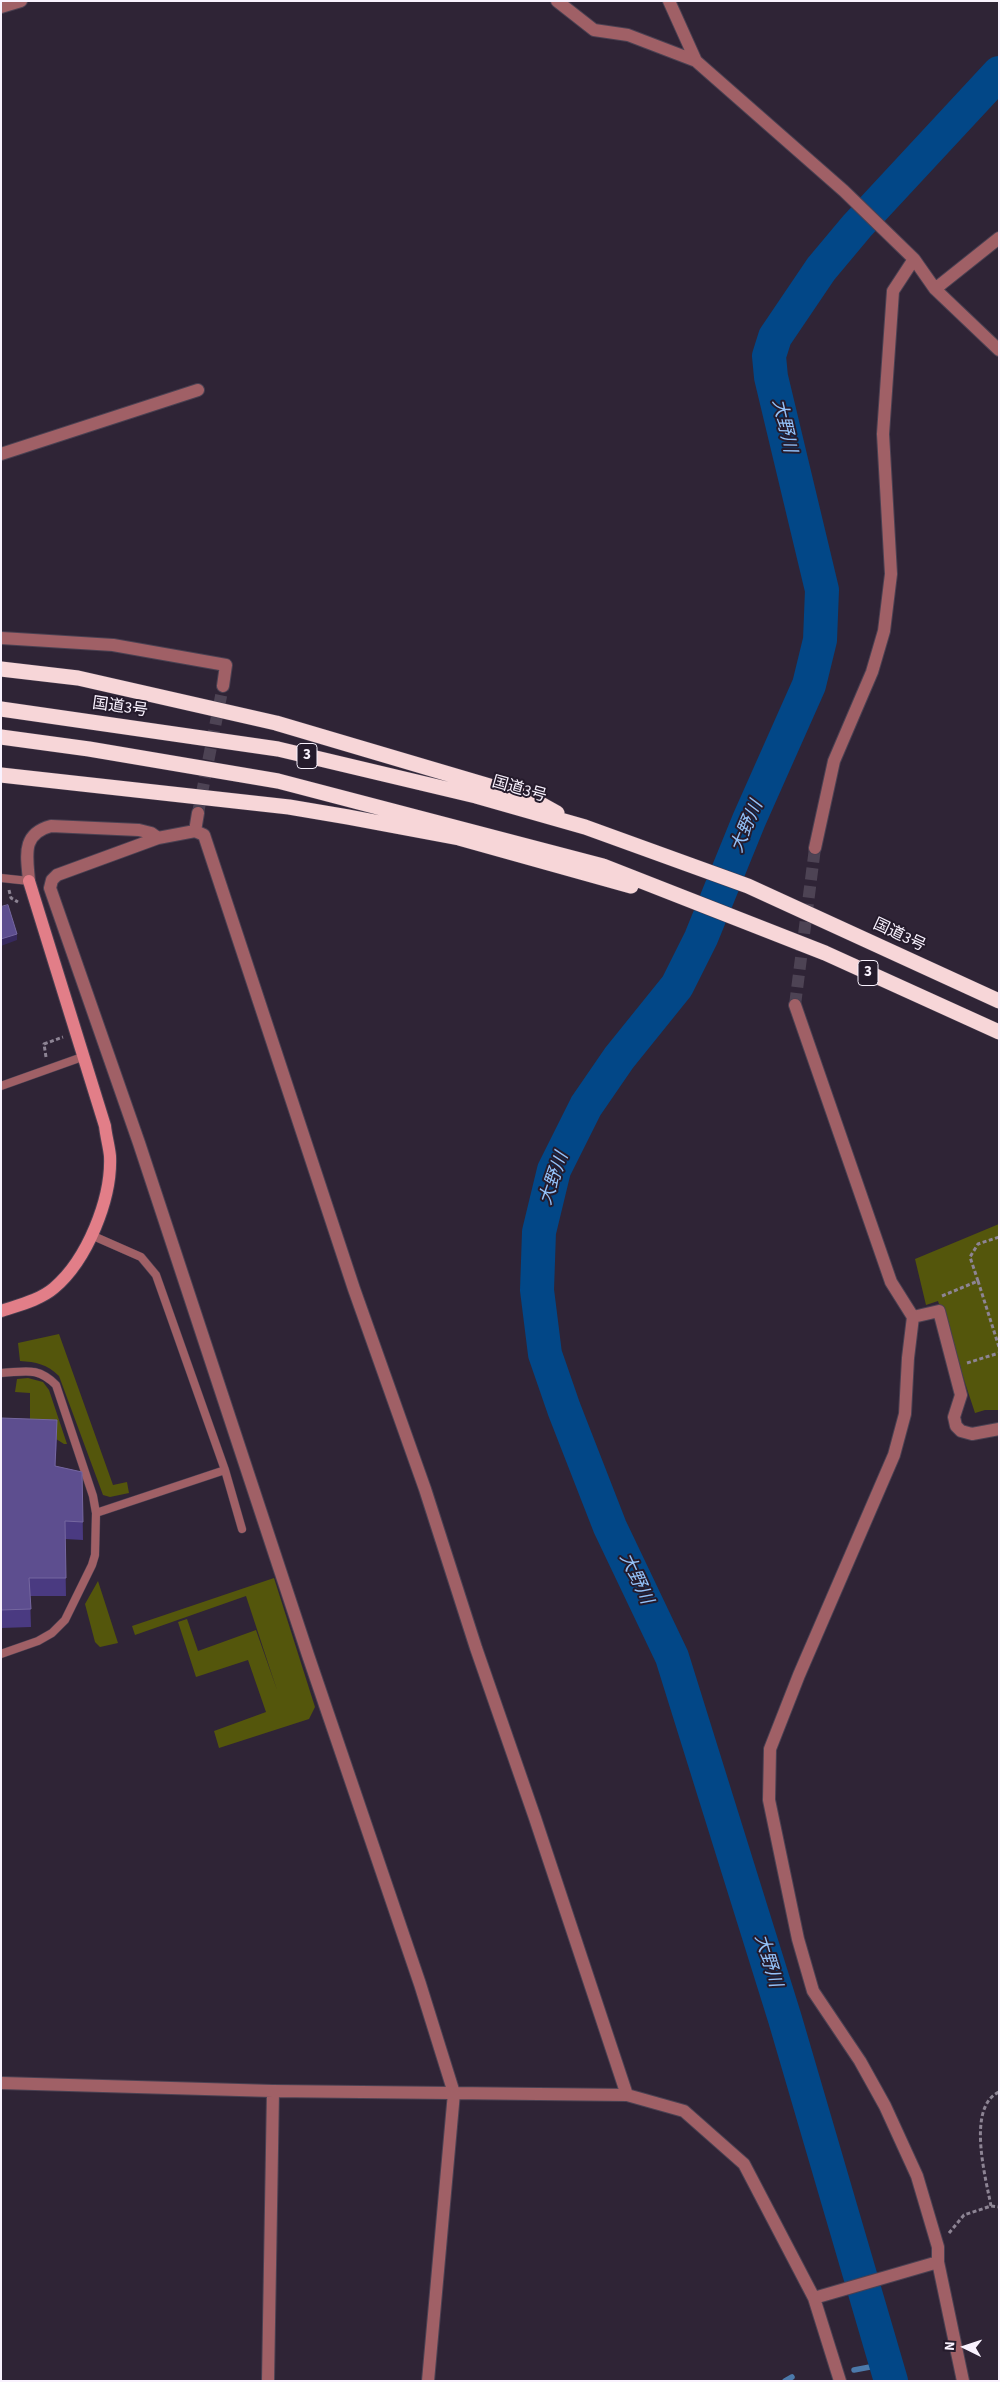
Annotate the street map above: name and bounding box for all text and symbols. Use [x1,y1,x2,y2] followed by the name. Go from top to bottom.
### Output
[766,397,800,455] water label: 大野川
[91,695,149,721] street label: 国道3号
[297,744,317,768] road number: 3
[489,773,549,807] street label: 国道3号
[728,798,768,856] water label: 大野川
[870,915,928,957] street label: 国道3号
[858,960,878,986] road number: 3
[536,1150,574,1208] water label: 大野川
[614,1550,656,1608] water label: 大野川
[749,1932,785,1990] water label: 大野川
[940,2322,990,2372] north arrow
[940,2341,960,2351] text: N

